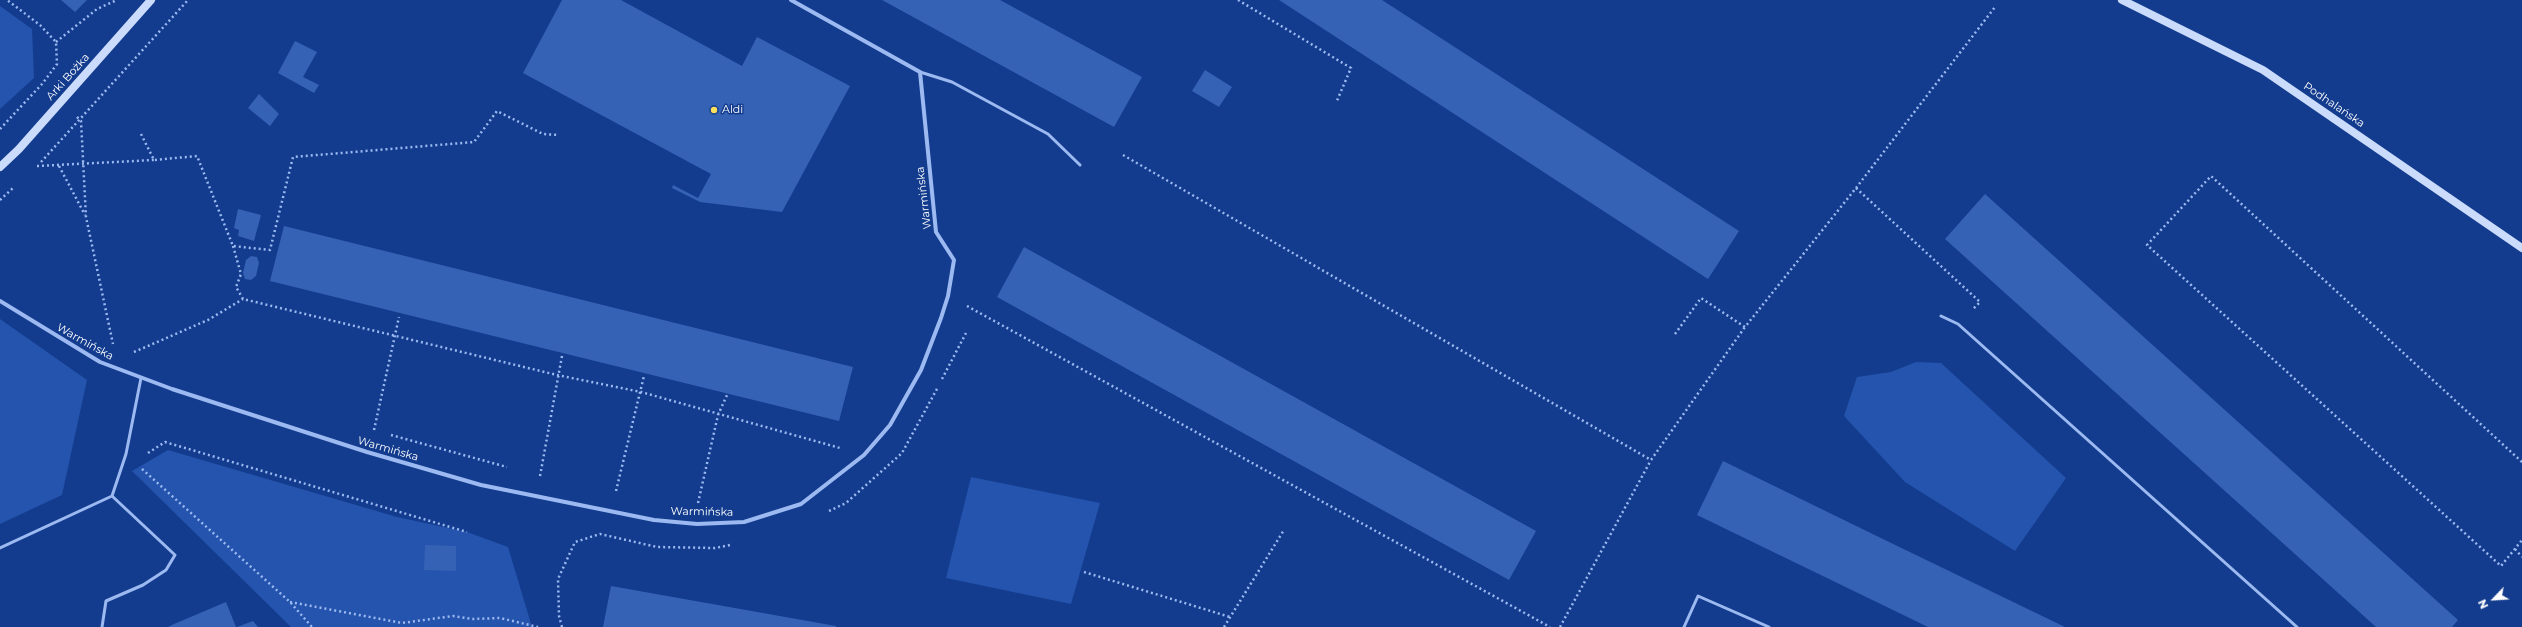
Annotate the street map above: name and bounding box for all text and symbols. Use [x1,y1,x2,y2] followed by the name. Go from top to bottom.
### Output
[44,51,92,103] street label: Arki Bożka
[2301,80,2367,130] street label: Podhalańska
[722,103,743,117] place label: Aldi
[709,105,719,115] marker: Aldi
[914,166,934,230] street label: Warmińska
[54,321,116,363] street label: Warmińska
[356,434,420,464] street label: Warmińska
[670,505,734,519] street label: Warmińska
[2474,579,2514,619] north arrow
[2475,597,2491,611] text: N

